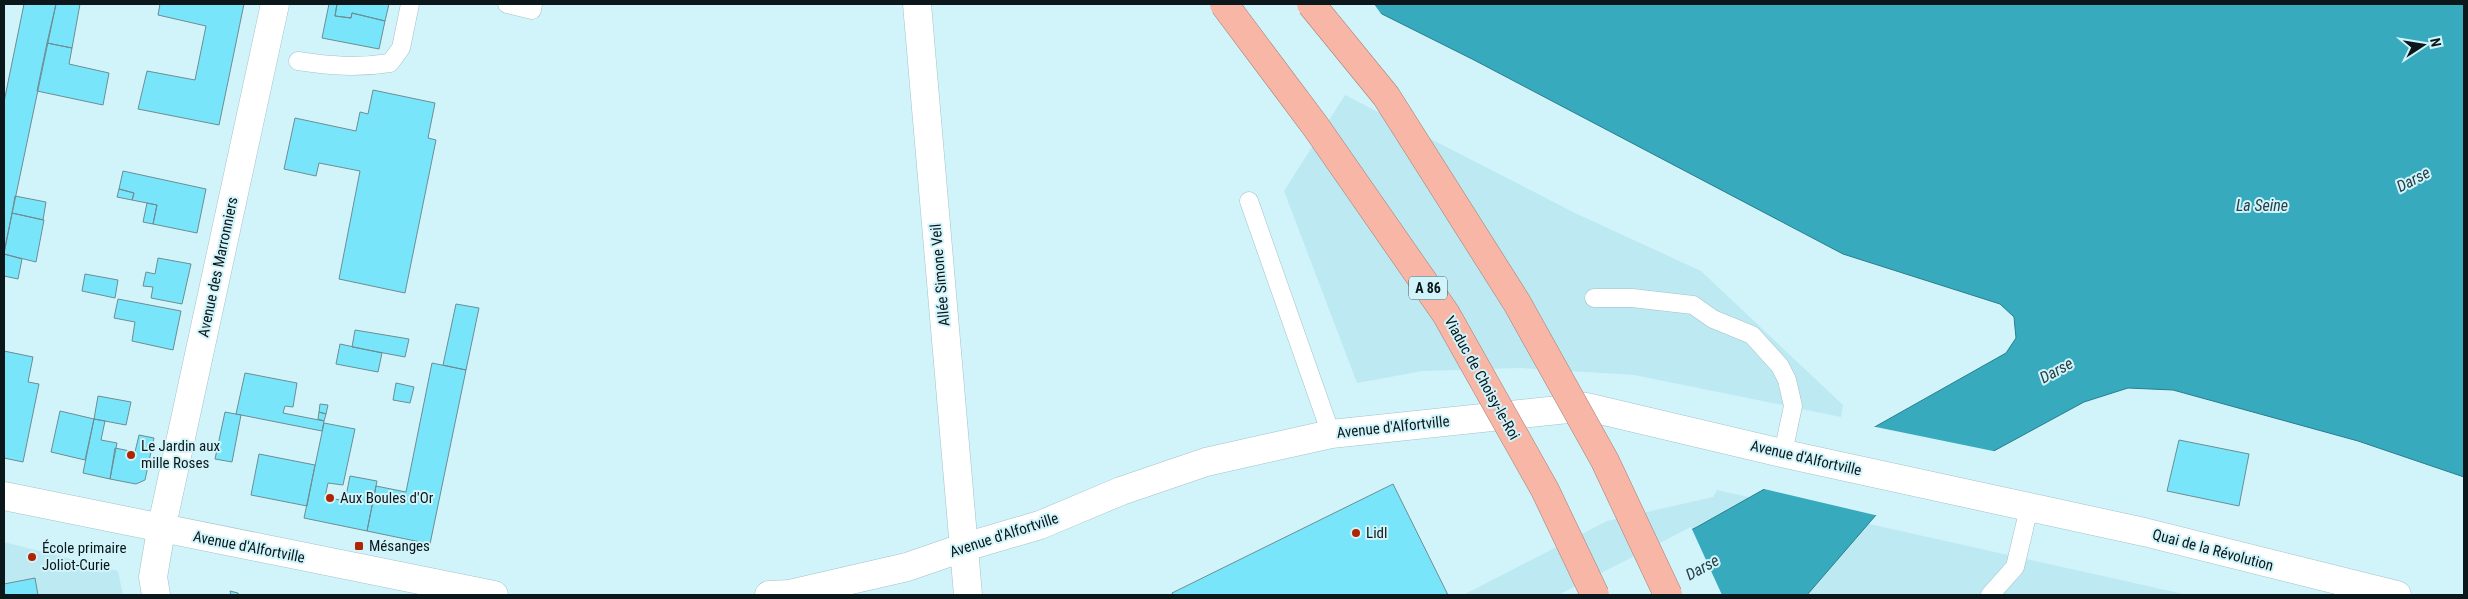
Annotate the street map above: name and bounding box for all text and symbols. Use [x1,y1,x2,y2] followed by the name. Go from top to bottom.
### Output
[2398,20,2448,70] north arrow
[2427,36,2444,48] text: N
[2393,163,2433,196] water label: Darse
[194,195,242,339] street label: Avenue des Marronniers
[2236,196,2288,215] water label: La Seine
[927,223,953,327] street label: Allée Simone Veil
[1409,276,1447,300] road number: A 86
[1441,313,1523,443] street label: Viaduc de Choisy-le-Roi
[2036,354,2076,387] water label: Darse
[1336,412,1450,442] street label: Avenue d'Alfortville
[1749,436,1863,480] street label: Avenue d'Alfortville
[141,437,221,472] place label: Le Jardin aux mille Roses
[125,449,137,461] marker: Le Jardin aux mille Roses
[340,489,434,507] place label: Aux Boules d'Or
[324,492,336,504] marker: Aux Boules d'Or
[947,509,1061,561] street label: Avenue d'Alfortville
[1366,524,1387,542] place label: Lidl
[2151,525,2275,575] street label: Quai de la Révolution
[192,527,306,567] street label: Avenue d'Alfortville
[1350,527,1362,539] marker: Lidl
[369,537,430,555] place label: Mésanges
[42,539,127,574] place label: École primaire Joliot-Curie
[353,540,365,552] marker: Mésanges
[26,551,38,563] marker: École primaire Joliot-Curie
[1682,551,1722,584] water label: Darse

